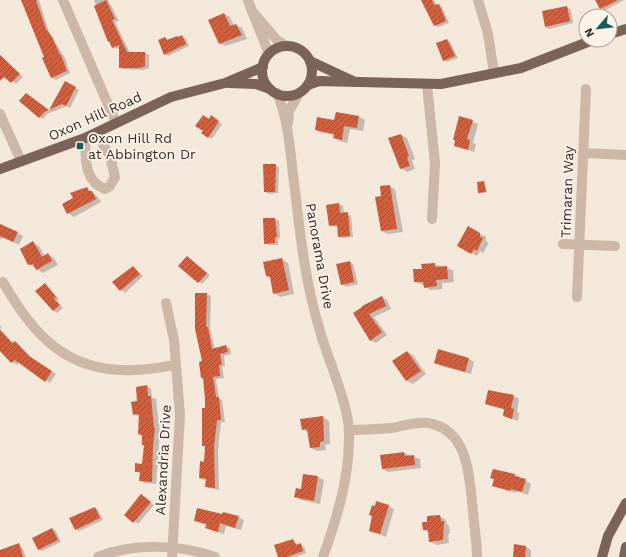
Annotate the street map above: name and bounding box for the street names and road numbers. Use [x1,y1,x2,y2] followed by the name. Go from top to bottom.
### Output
[46,88,144,144] street label: Oxon Hill Road
[557,145,577,238] street label: Trimaran Way
[303,202,337,310] street label: Panorama Drive
[152,404,174,516] street label: Alexandria Drive

